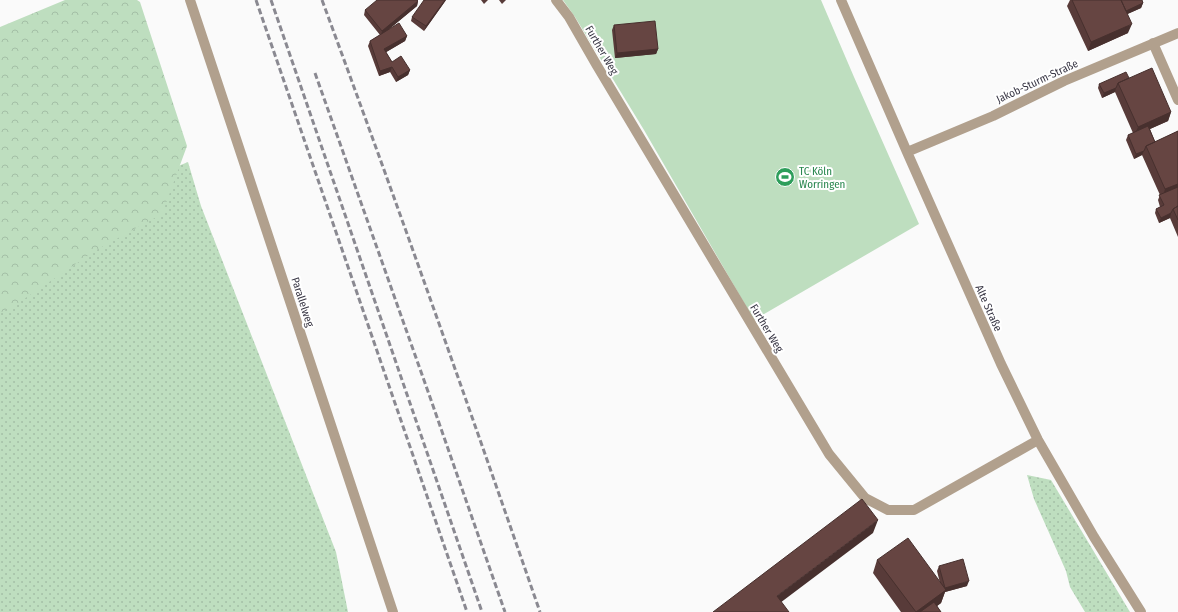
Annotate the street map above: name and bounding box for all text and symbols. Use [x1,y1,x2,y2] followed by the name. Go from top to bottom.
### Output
[582,24,621,78] street label: Further Weg
[994,57,1080,106] street label: Jakob-Sturm-Straße
[799,165,845,191] place label: TC Köln Worringen
[774,166,796,188] sports icon: TC Köln Worringen
[288,276,317,329] street label: Parallelweg
[973,283,1005,333] street label: Alte Straße
[747,302,786,355] street label: Further Weg

